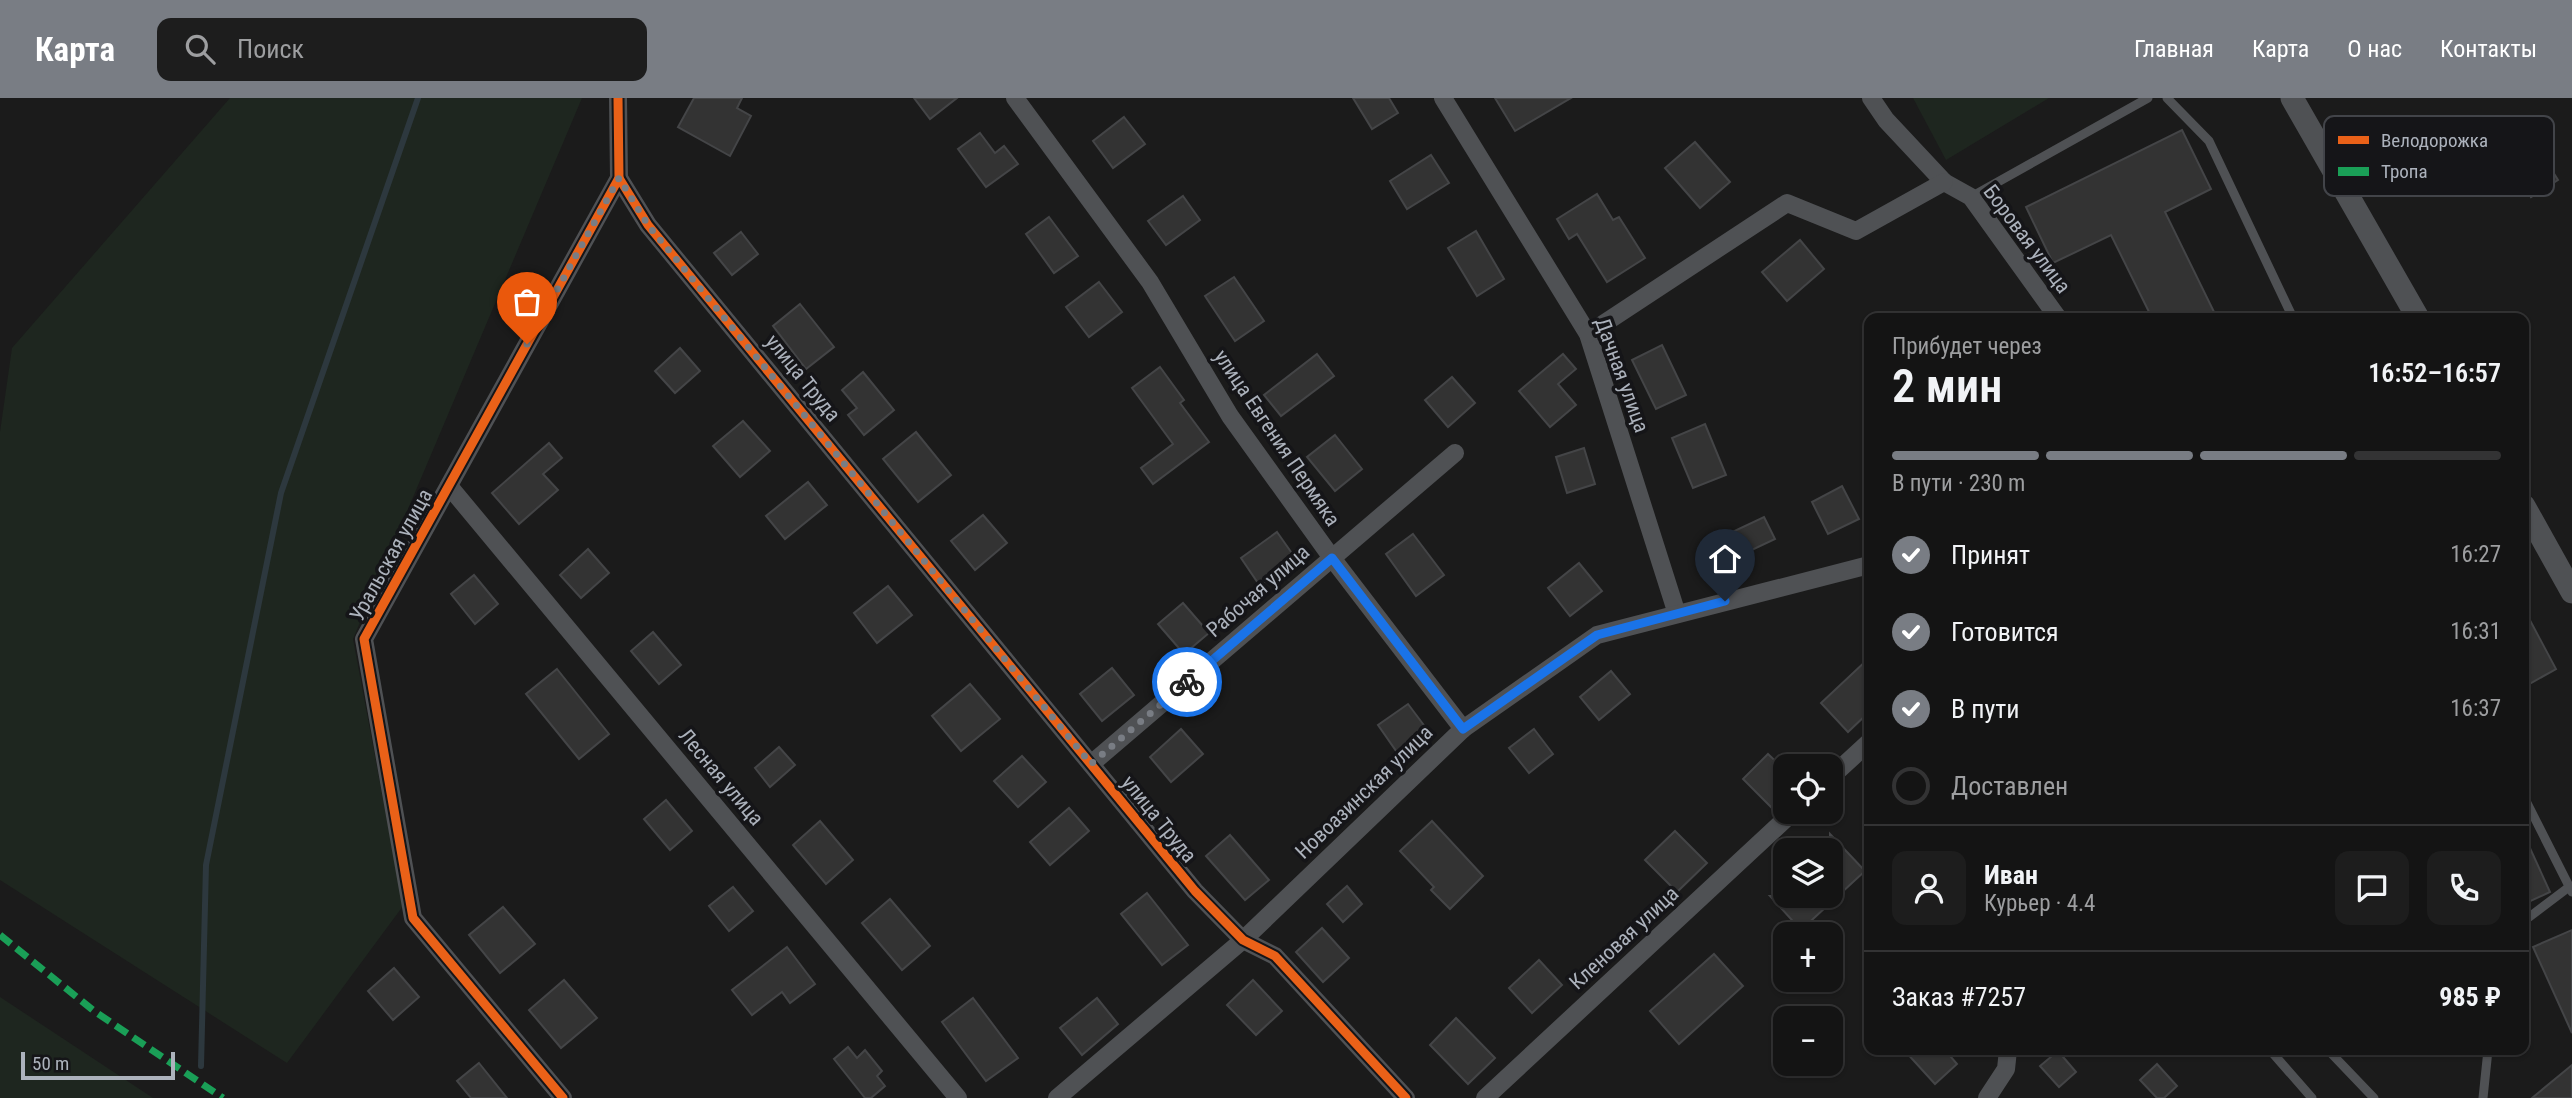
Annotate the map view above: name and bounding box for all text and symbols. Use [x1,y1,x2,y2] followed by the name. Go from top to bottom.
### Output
[157,18,647,81] search box
[35,30,115,69] text: Карта
[181,30,219,68] icon: search
[237,34,304,64] text: Поиск
[2134,35,2214,63] text: Главная
[2252,35,2309,63] text: Карта
[2347,35,2402,63] text: О нас
[2440,35,2537,63] text: Контакты
[2324,116,2554,196] legend
[2381,129,2488,152] text: Велодорожка
[2381,160,2428,183] text: Тропа
[1978,180,2076,298] street label: Боровая улица
[497,272,557,344] pin
[508,283,546,321] icon: bag
[1590,314,1654,436] street label: Дачная улица
[761,330,845,426] street label: улица Труда
[1892,333,2042,360] text: Прибудет через
[1209,345,1345,531] street label: улица Евгения Пермяка
[2368,358,2501,388] text: 16:52–16:57
[1892,359,2002,413] text: 2 мин
[1892,470,2025,497] text: В пути · 230 m
[345,485,437,625] street label: Уральская улица
[1695,529,1755,601] pin
[1892,536,1930,574] icon: check
[1202,540,1314,642] street label: Рабочая улица
[1706,540,1744,578] icon: home
[1951,540,2030,570] text: Принят
[2450,541,2501,568] text: 16:27
[1892,613,1930,651] icon: check
[1951,617,2059,647] text: Готовится
[2450,618,2501,645] text: 16:31
[1152,647,1222,717] courier
[1168,663,1206,701] icon: bike
[1892,690,1930,728] icon: check
[1951,694,2020,724] text: В пути
[2450,695,2501,722] text: 16:37
[1291,720,1437,864] street label: Новоазинская улица
[674,724,768,830] street label: Лесная улица
[1773,754,1843,1076] map controls
[1773,754,1843,824] button: locate
[1117,771,1201,867] street label: улица Труда
[1951,771,2068,801] text: Доставлен
[1773,838,1843,908] button: layers
[1892,851,1966,925] button: person
[2335,851,2409,925] button: chat
[2427,851,2501,925] button: phone
[1984,860,2038,890] text: Иван
[1565,881,1683,995] street label: Кленовая улица
[1984,890,2095,917] text: Курьер · 4.4
[1773,922,1843,992] button: +
[1892,982,2026,1012] text: Заказ #7257
[2439,982,2501,1012] text: 985 ₽
[1773,1006,1843,1076] button: −
[21,1049,175,1081] scale bar
[32,1052,69,1075] text: 50 m

